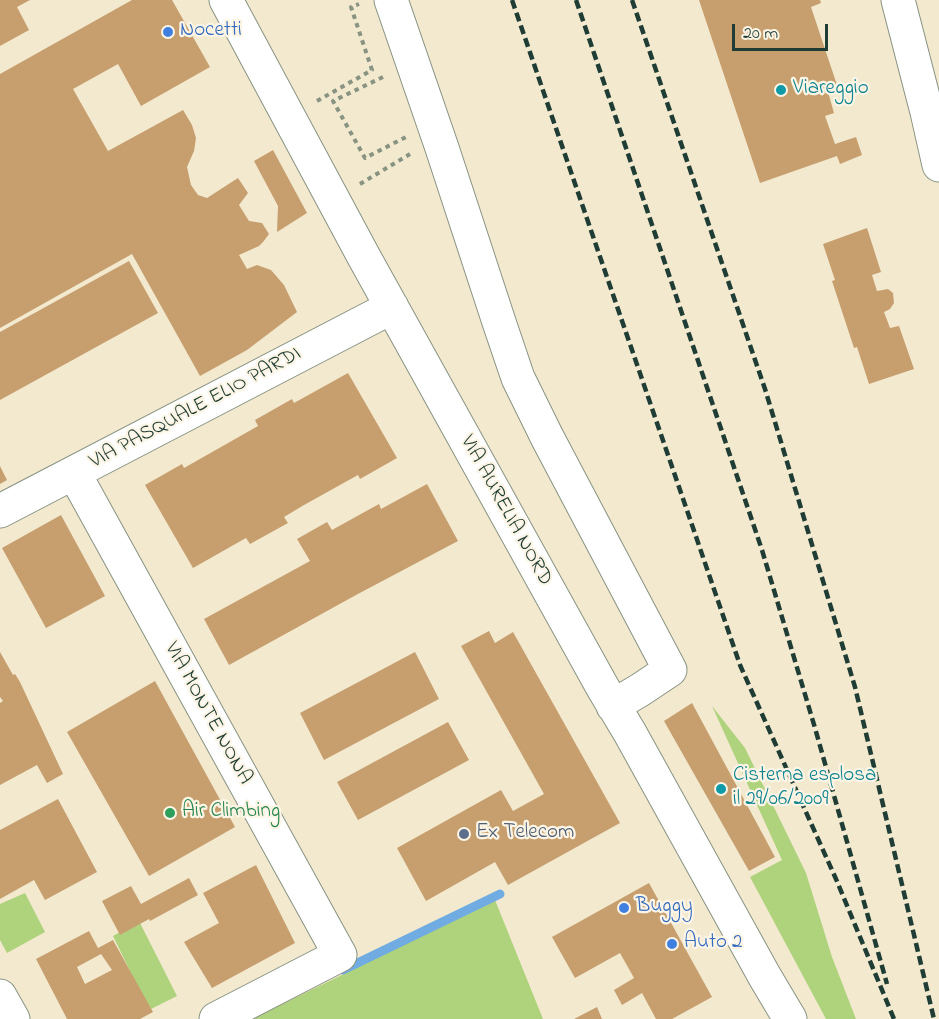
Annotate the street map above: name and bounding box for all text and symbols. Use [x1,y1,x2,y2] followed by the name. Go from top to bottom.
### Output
[735,12,831,50] scale bar
[180,19,242,45] place label: Nocetti
[743,21,778,47] text: 20 m
[161,25,175,39] marker: Nocetti
[793,77,869,103] place label: Viareggio
[774,83,788,97] marker: Viareggio
[86,342,306,476] street label: VIA PASQUALE ELIO PARDI
[453,431,557,591] street label: VIA AURELIA NORD
[157,638,257,790] street label: VIA MONTE NONA
[733,764,876,814] place label: Cisterna esplosa il 29/06/2009
[714,782,728,796] marker: Cisterna esplosa il 29/06/2009
[182,800,280,826] place label: Air Climbing
[163,806,177,820] marker: Air Climbing
[476,821,574,847] place label: Ex Telecom
[457,827,471,841] marker: Ex Telecom
[636,895,693,921] place label: Buggy
[617,901,631,915] marker: Buggy
[684,931,743,957] place label: Auto 2
[665,937,679,951] marker: Auto 2

